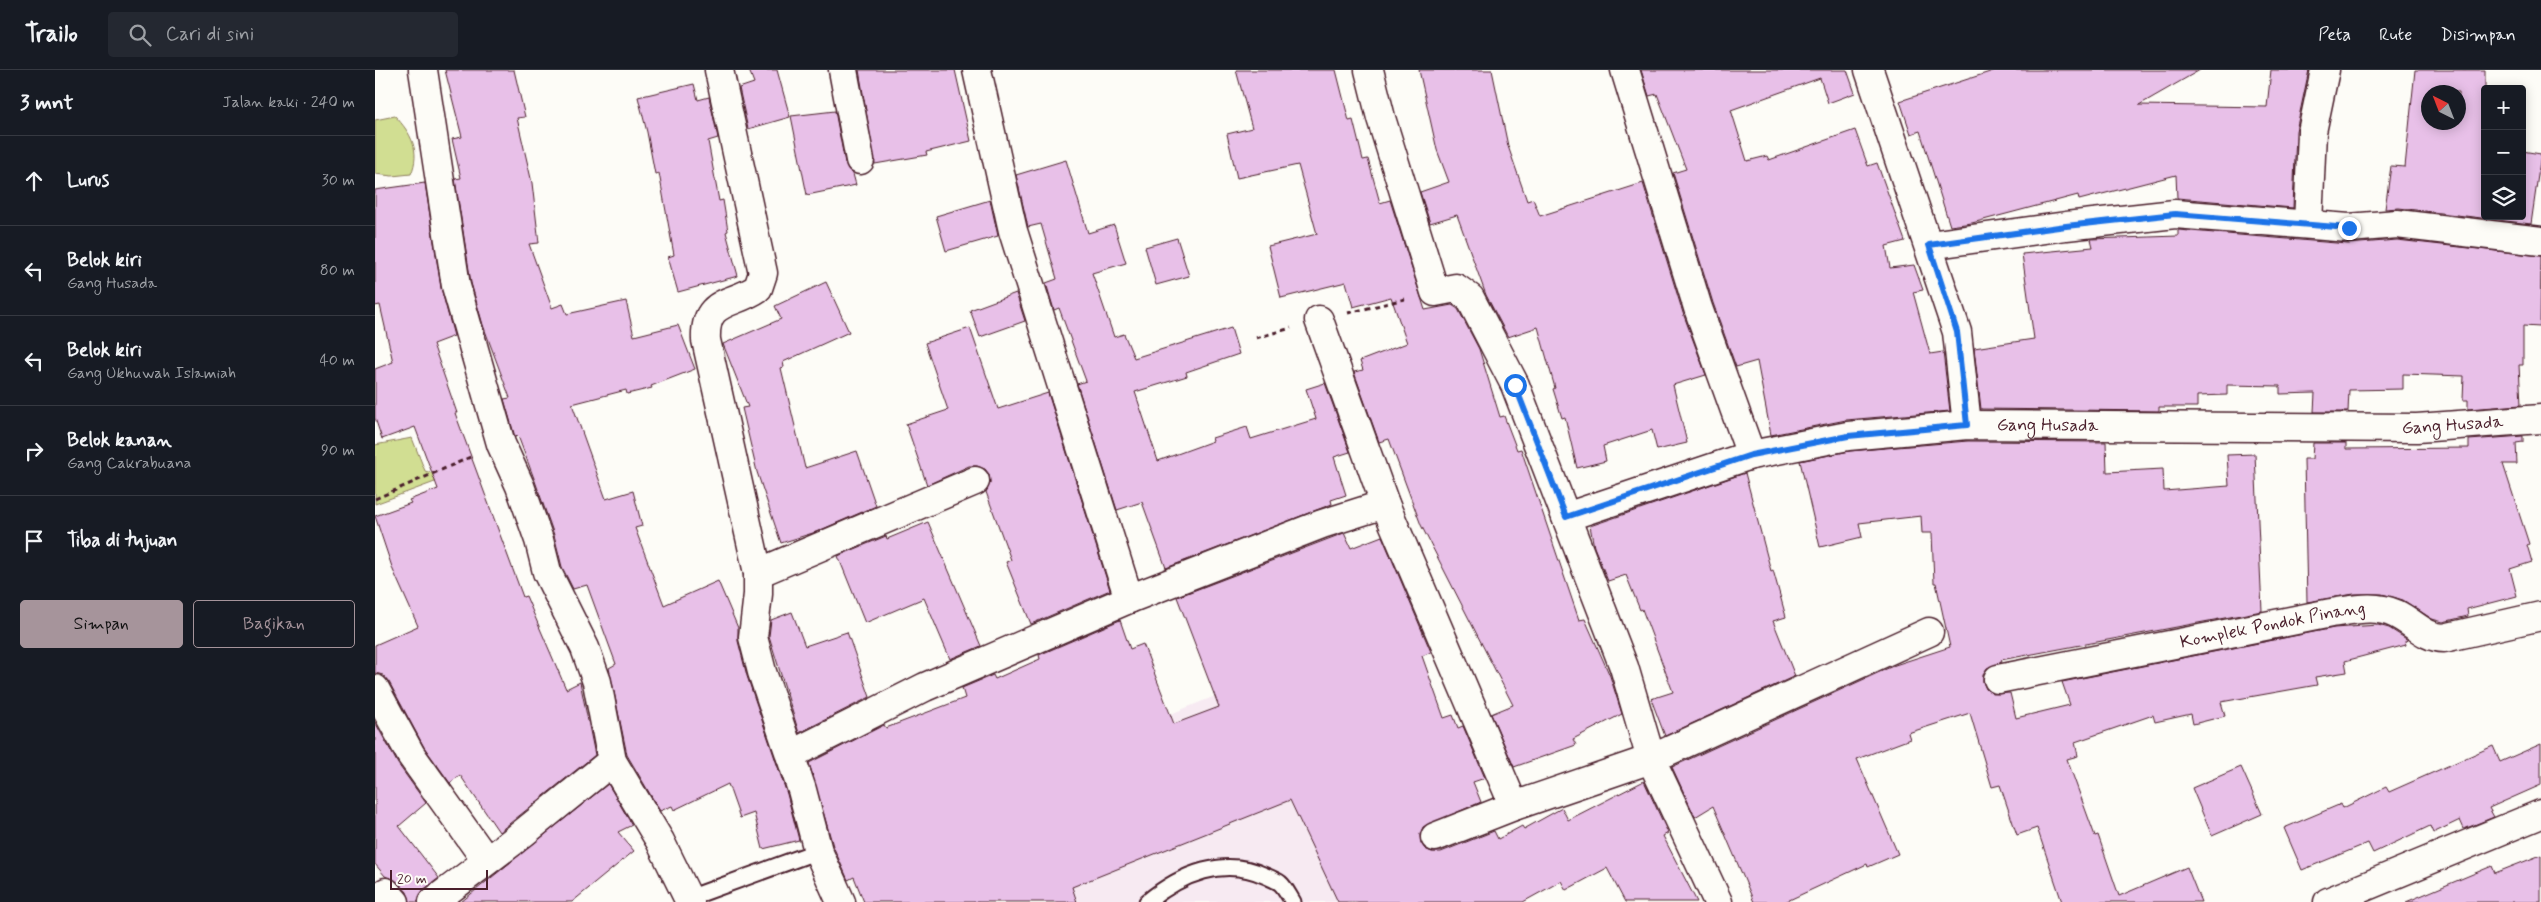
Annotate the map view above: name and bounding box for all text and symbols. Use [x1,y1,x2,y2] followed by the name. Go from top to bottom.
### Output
[108,12,458,57] search box
[25,19,78,50] text: Trailo
[126,21,154,49] icon: search
[166,22,254,47] text: Cari di sini
[2318,23,2351,47] text: Peta
[2379,23,2412,47] text: Rute
[2440,23,2516,47] text: Disimpan
[2421,85,2466,130] north arrow
[2481,85,2526,220] map controls
[2481,85,2526,130] button: +
[20,89,73,117] text: 3 mnt
[222,92,355,113] text: Jalan kaki · 240 m
[2481,130,2526,175] button: −
[20,167,48,195] icon: ahead
[67,168,109,193] text: Lurus
[322,170,355,191] text: 30 m
[2481,175,2526,220] button: layers
[2338,217,2361,240] route end
[67,248,142,273] text: Belok kiri
[20,257,48,285] icon: left
[320,260,355,281] text: 80 m
[67,273,157,294] text: Gang Husada
[67,338,142,363] text: Belok kiri
[20,347,48,375] icon: left
[319,350,355,371] text: 40 m
[67,363,236,384] text: Gang Ukhuwah Islamiah
[1504,374,1527,397] route start
[2402,410,2504,440] street label: Gang Husada
[1997,413,2099,438] street label: Gang Husada
[67,428,172,453] text: Belok kanan
[20,437,48,465] icon: right
[321,440,355,461] text: 90 m
[67,453,191,474] text: Gang Cakrabuana
[20,527,48,555] icon: arrive
[67,528,178,553] text: Tiba di tujuan
[2178,597,2366,655] street label: Komplek Pondok Pinang
[20,600,183,648] button: Simpan
[193,600,355,648] button: Bagikan
[390,867,487,890] scale bar
[397,870,427,888] text: 20 m

